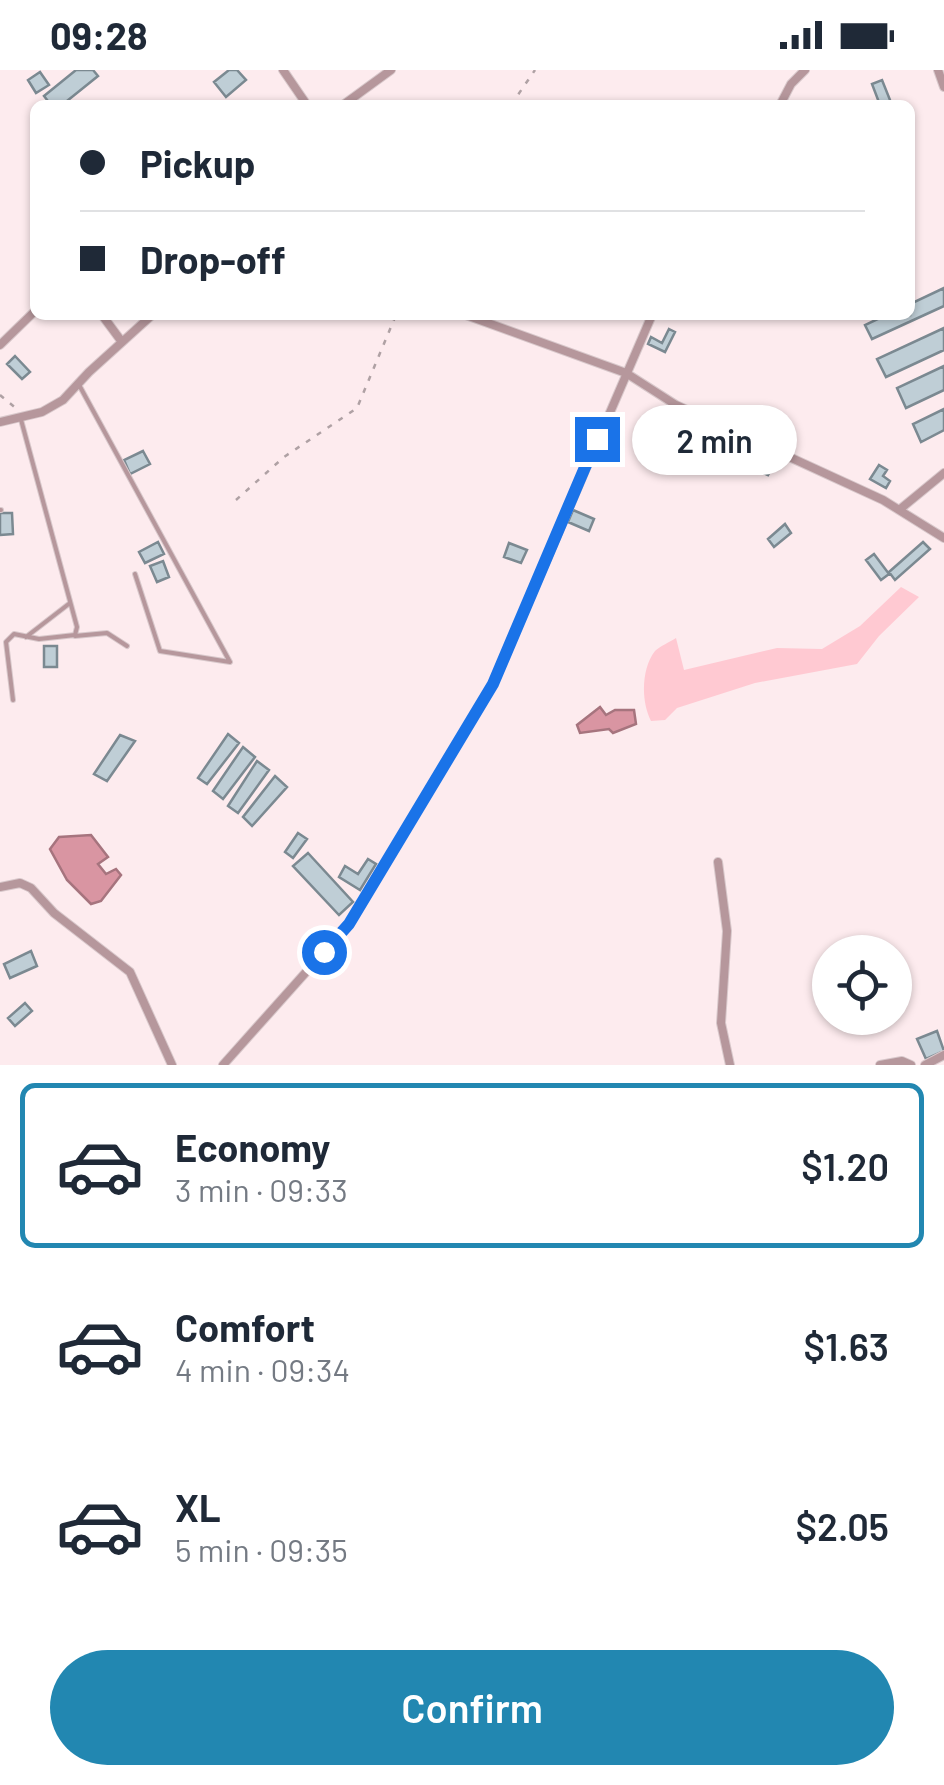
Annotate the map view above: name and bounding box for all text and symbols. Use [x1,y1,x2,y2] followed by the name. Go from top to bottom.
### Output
[50,12,148,58] text: 09:28
[140,140,255,186] text: Pickup
[140,236,286,282] text: Drop-off
[632,404,797,474] callout: 2 min
[575,417,620,462] route end
[676,421,753,459] text: 2 min
[302,930,347,975] route start
[812,935,912,1035] map controls
[812,935,912,1035] button: locate
[55,1121,145,1211] icon: car
[175,1124,330,1170] text: Economy
[801,1143,889,1189] text: $1.20
[175,1170,348,1208] text: 3 min · 09:33
[55,1301,145,1391] icon: car
[175,1304,315,1350] text: Comfort
[803,1323,889,1369] text: $1.63
[175,1350,350,1388] text: 4 min · 09:34
[55,1481,145,1571] icon: car
[175,1484,221,1530] text: XL
[796,1503,889,1549] text: $2.05
[175,1530,348,1568] text: 5 min · 09:35
[50,1650,894,1765] button: Confirm

